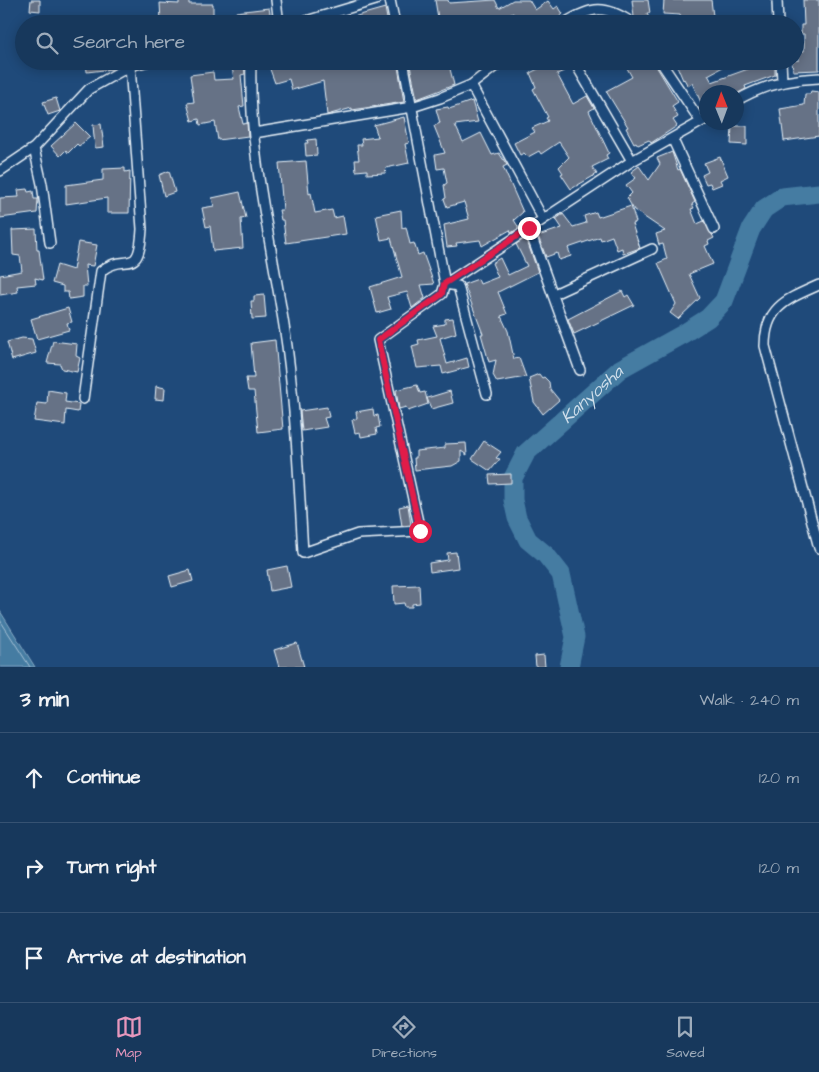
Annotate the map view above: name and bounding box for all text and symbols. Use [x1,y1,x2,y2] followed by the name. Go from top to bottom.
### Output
[15,15,804,70] search box
[33,29,61,57] icon: search
[73,29,185,56] text: Search here
[699,85,744,130] north arrow
[518,217,541,240] route end
[555,359,629,429] water label: Kanyosha
[409,520,432,543] route start
[20,685,69,714] text: 3 min
[699,689,799,711] text: Walk · 240 m
[20,764,48,792] icon: ahead
[67,764,141,791] text: Continue
[759,767,799,789] text: 120 m
[20,854,48,882] icon: right
[67,854,156,881] text: Turn right
[759,857,799,879] text: 120 m
[20,944,48,972] icon: arrive
[67,944,246,971] text: Arrive at destination
[115,1013,143,1063] tab: Map
[372,1013,437,1063] tab: Directions
[666,1013,704,1063] tab: Saved

